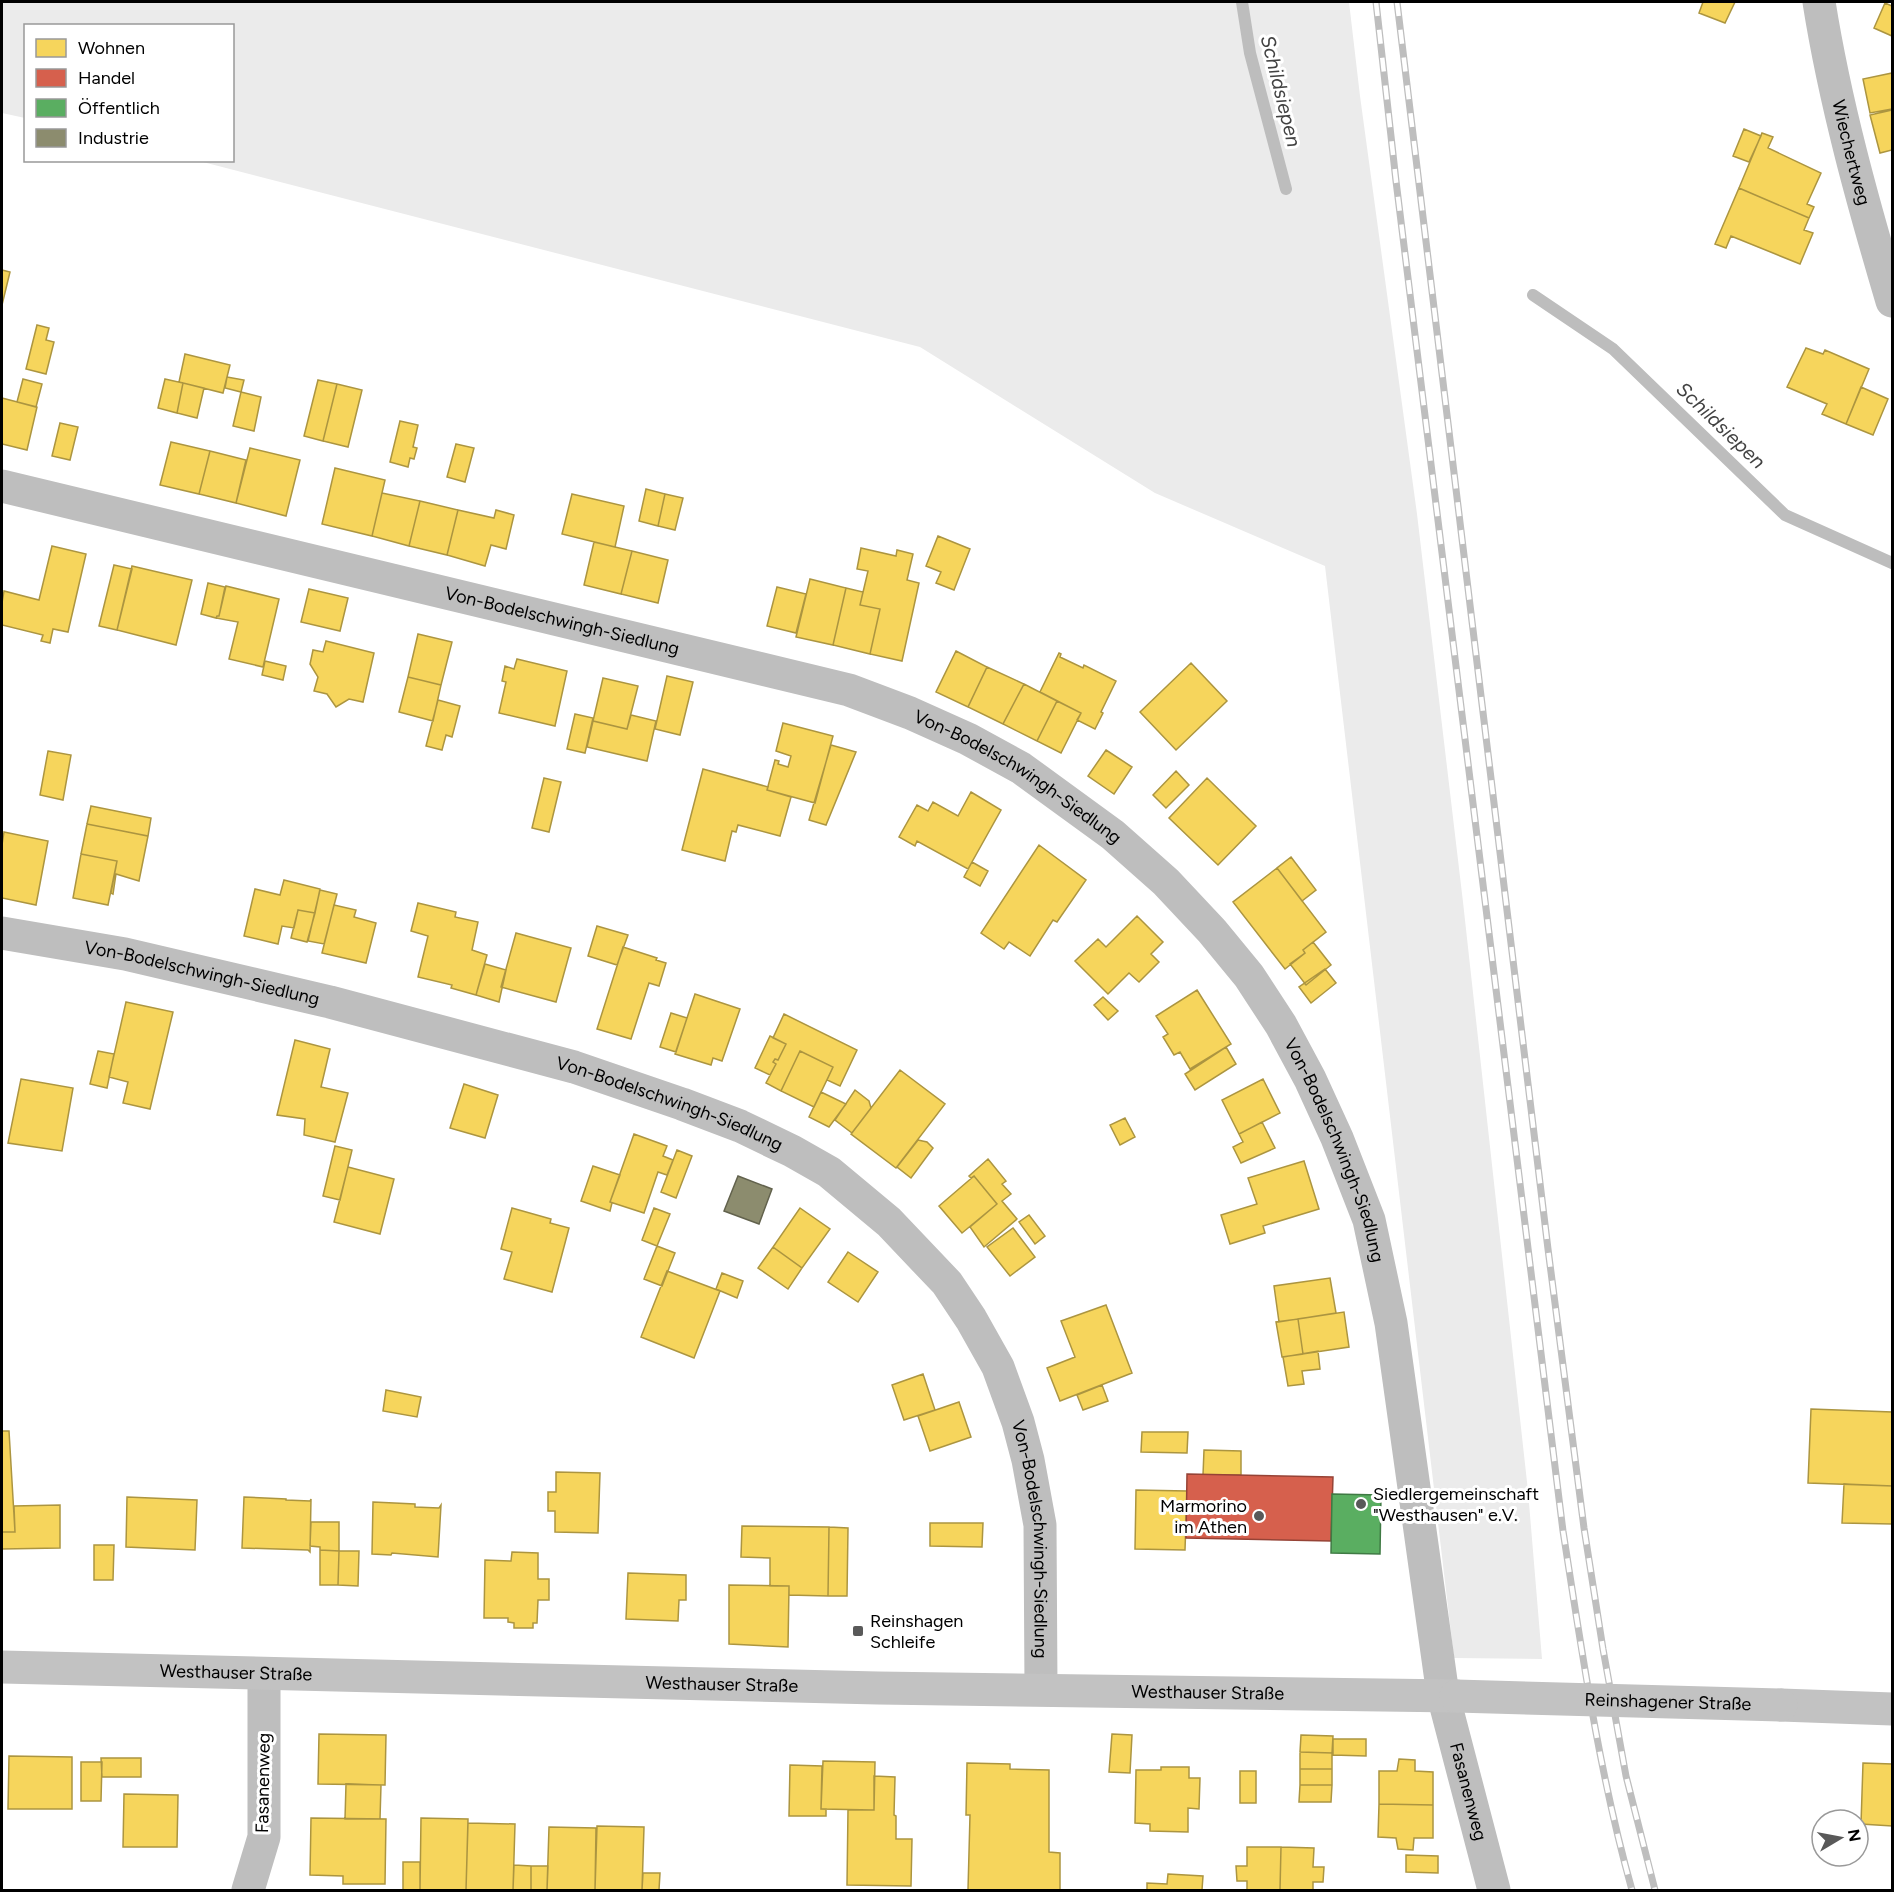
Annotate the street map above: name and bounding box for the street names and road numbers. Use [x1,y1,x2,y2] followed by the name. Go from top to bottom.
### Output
[1827,98,1875,208] street label: Wiechertweg
[443,582,681,660] street label: Von-Bodelschwingh-Siedlung
[910,705,1126,849] street label: Von-Bodelschwingh-Siedlung
[83,936,322,1010] street label: Von-Bodelschwingh-Siedlung
[1279,1035,1389,1264] street label: Von-Bodelschwingh-Siedlung
[554,1052,786,1156] street label: Von-Bodelschwingh-Siedlung
[1007,1418,1052,1658] street label: Von-Bodelschwingh-Siedlung
[159,1660,313,1685] street label: Westhauser Straße
[645,1671,799,1697] street label: Westhauser Straße
[1131,1681,1284,1705] street label: Westhauser Straße
[1584,1689,1752,1715] street label: Reinshagener Straße
[251,1733,275,1833] street label: Fasanenweg
[1445,1740,1492,1843] street label: Fasanenweg

